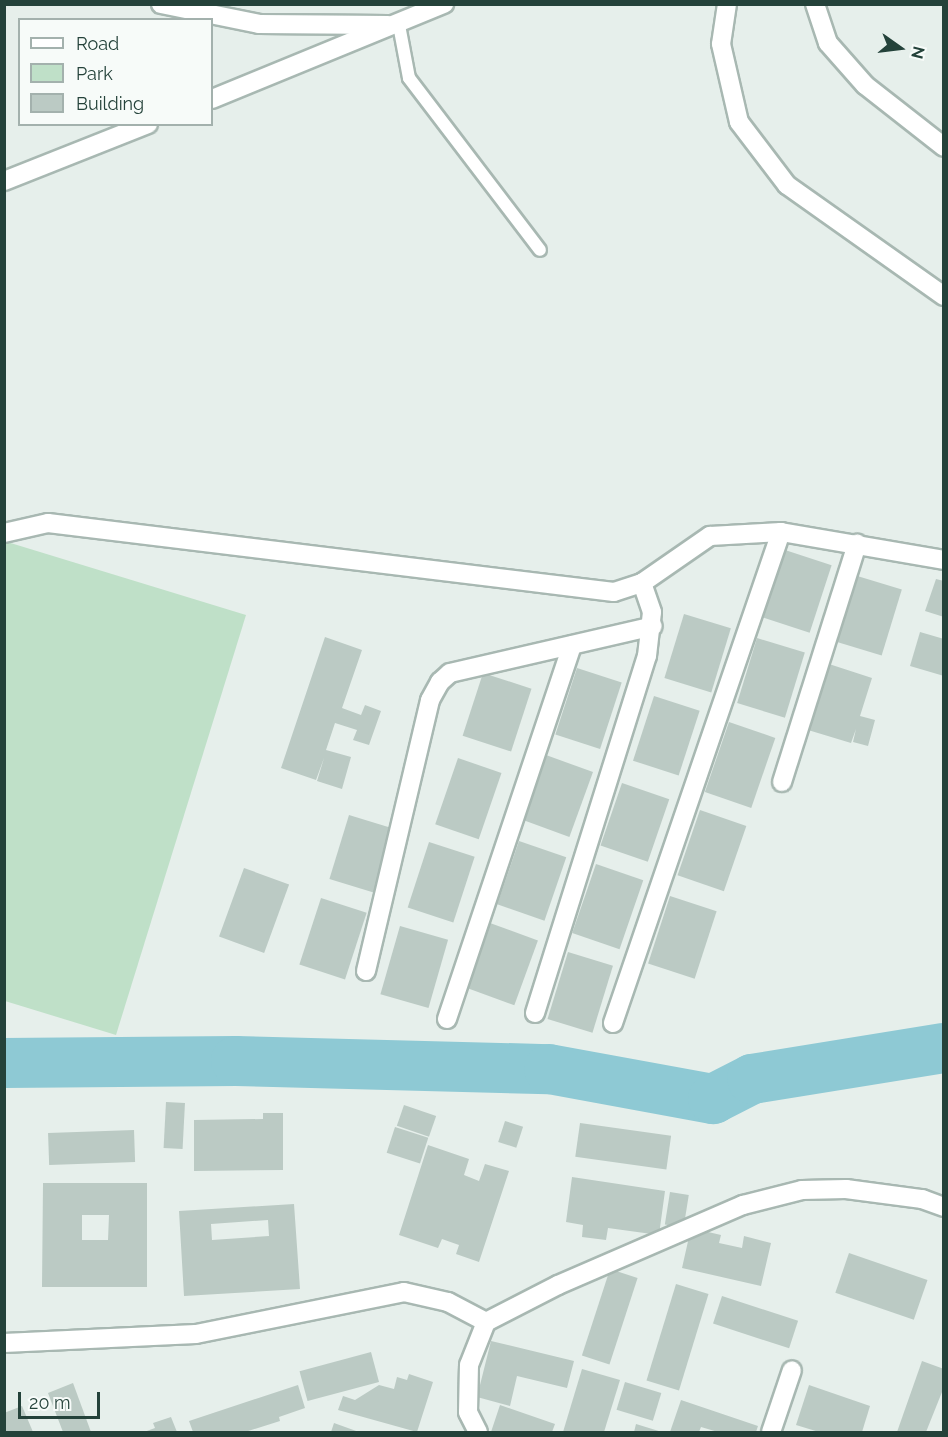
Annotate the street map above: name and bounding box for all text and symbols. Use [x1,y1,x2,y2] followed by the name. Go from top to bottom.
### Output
[18,18,213,126] legend
[870,18,930,78] north arrow
[76,33,119,54] text: Road
[907,44,929,61] text: N
[76,63,113,84] text: Park
[76,93,144,114] text: Building
[21,1380,104,1418] scale bar
[29,1392,71,1413] text: 20 m

